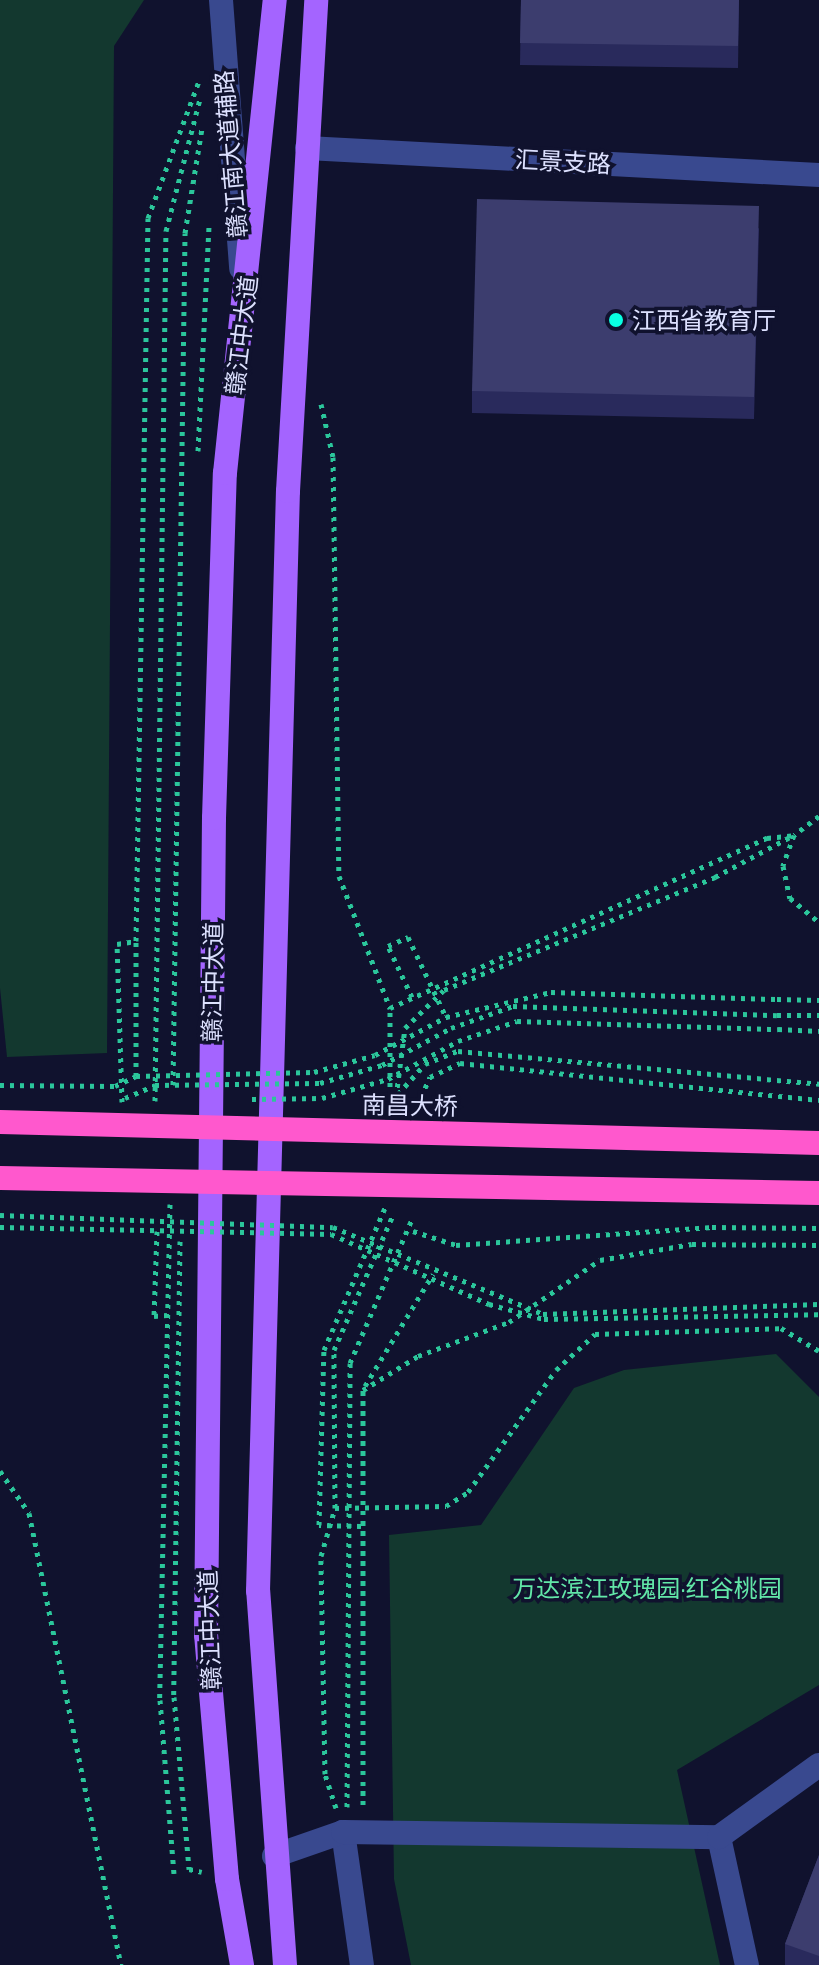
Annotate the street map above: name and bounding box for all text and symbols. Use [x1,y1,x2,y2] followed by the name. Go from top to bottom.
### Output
[208,69,252,239] street label: 赣江南大道辅路
[514,144,612,178] street label: 汇景支路
[219,274,263,396] street label: 赣江中大道
[632,306,776,334] place label: 江西省教育厅
[607,311,625,329] marker: 江西省教育厅
[197,922,227,1042] street label: 赣江中大道
[362,1090,458,1120] street label: 南昌大桥
[193,1570,225,1690] street label: 赣江中大道
[512,1574,782,1602] park label: 万达滨江玫瑰园·红谷桃园

